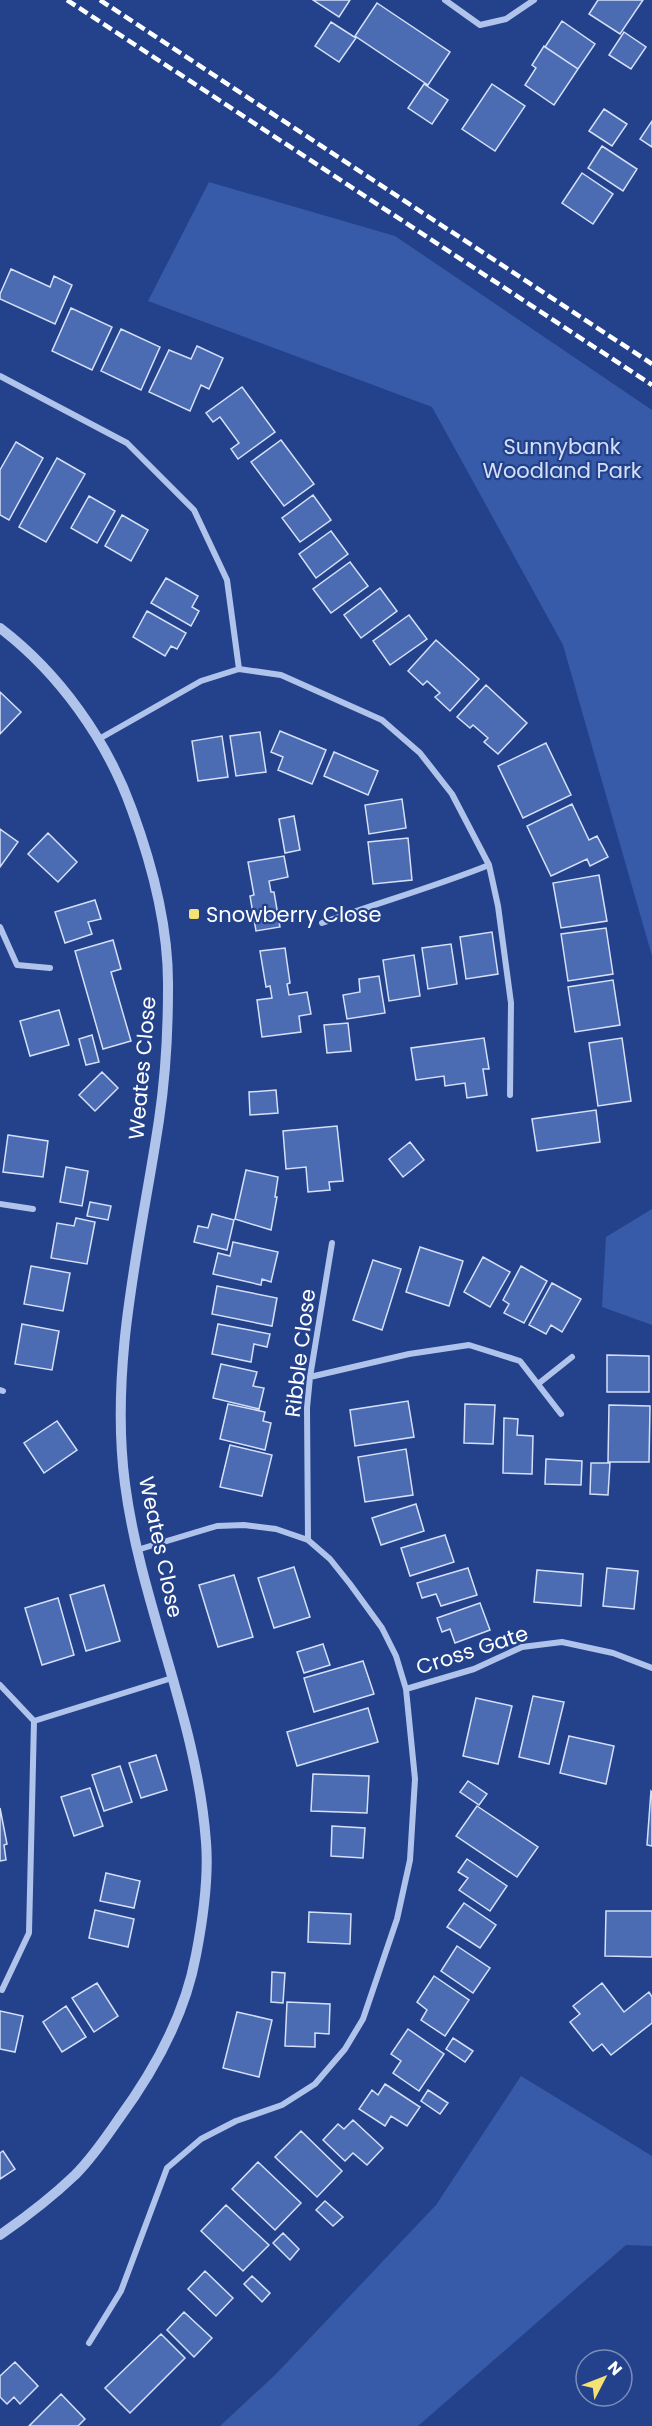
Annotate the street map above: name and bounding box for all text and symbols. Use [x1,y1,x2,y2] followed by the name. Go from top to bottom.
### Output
[482,432,642,485] park label: Sunnybank Woodland Park
[206,900,382,929] place label: Snowberry Close
[187,907,201,921] marker: Snowberry Close
[121,995,163,1141] street label: Weates Close
[278,1287,322,1419] street label: Ribble Close
[132,1474,190,1620] street label: Weates Close
[412,1618,532,1682] street label: Cross Gate
[574,2348,634,2408] north arrow
[602,2356,627,2380] text: N

